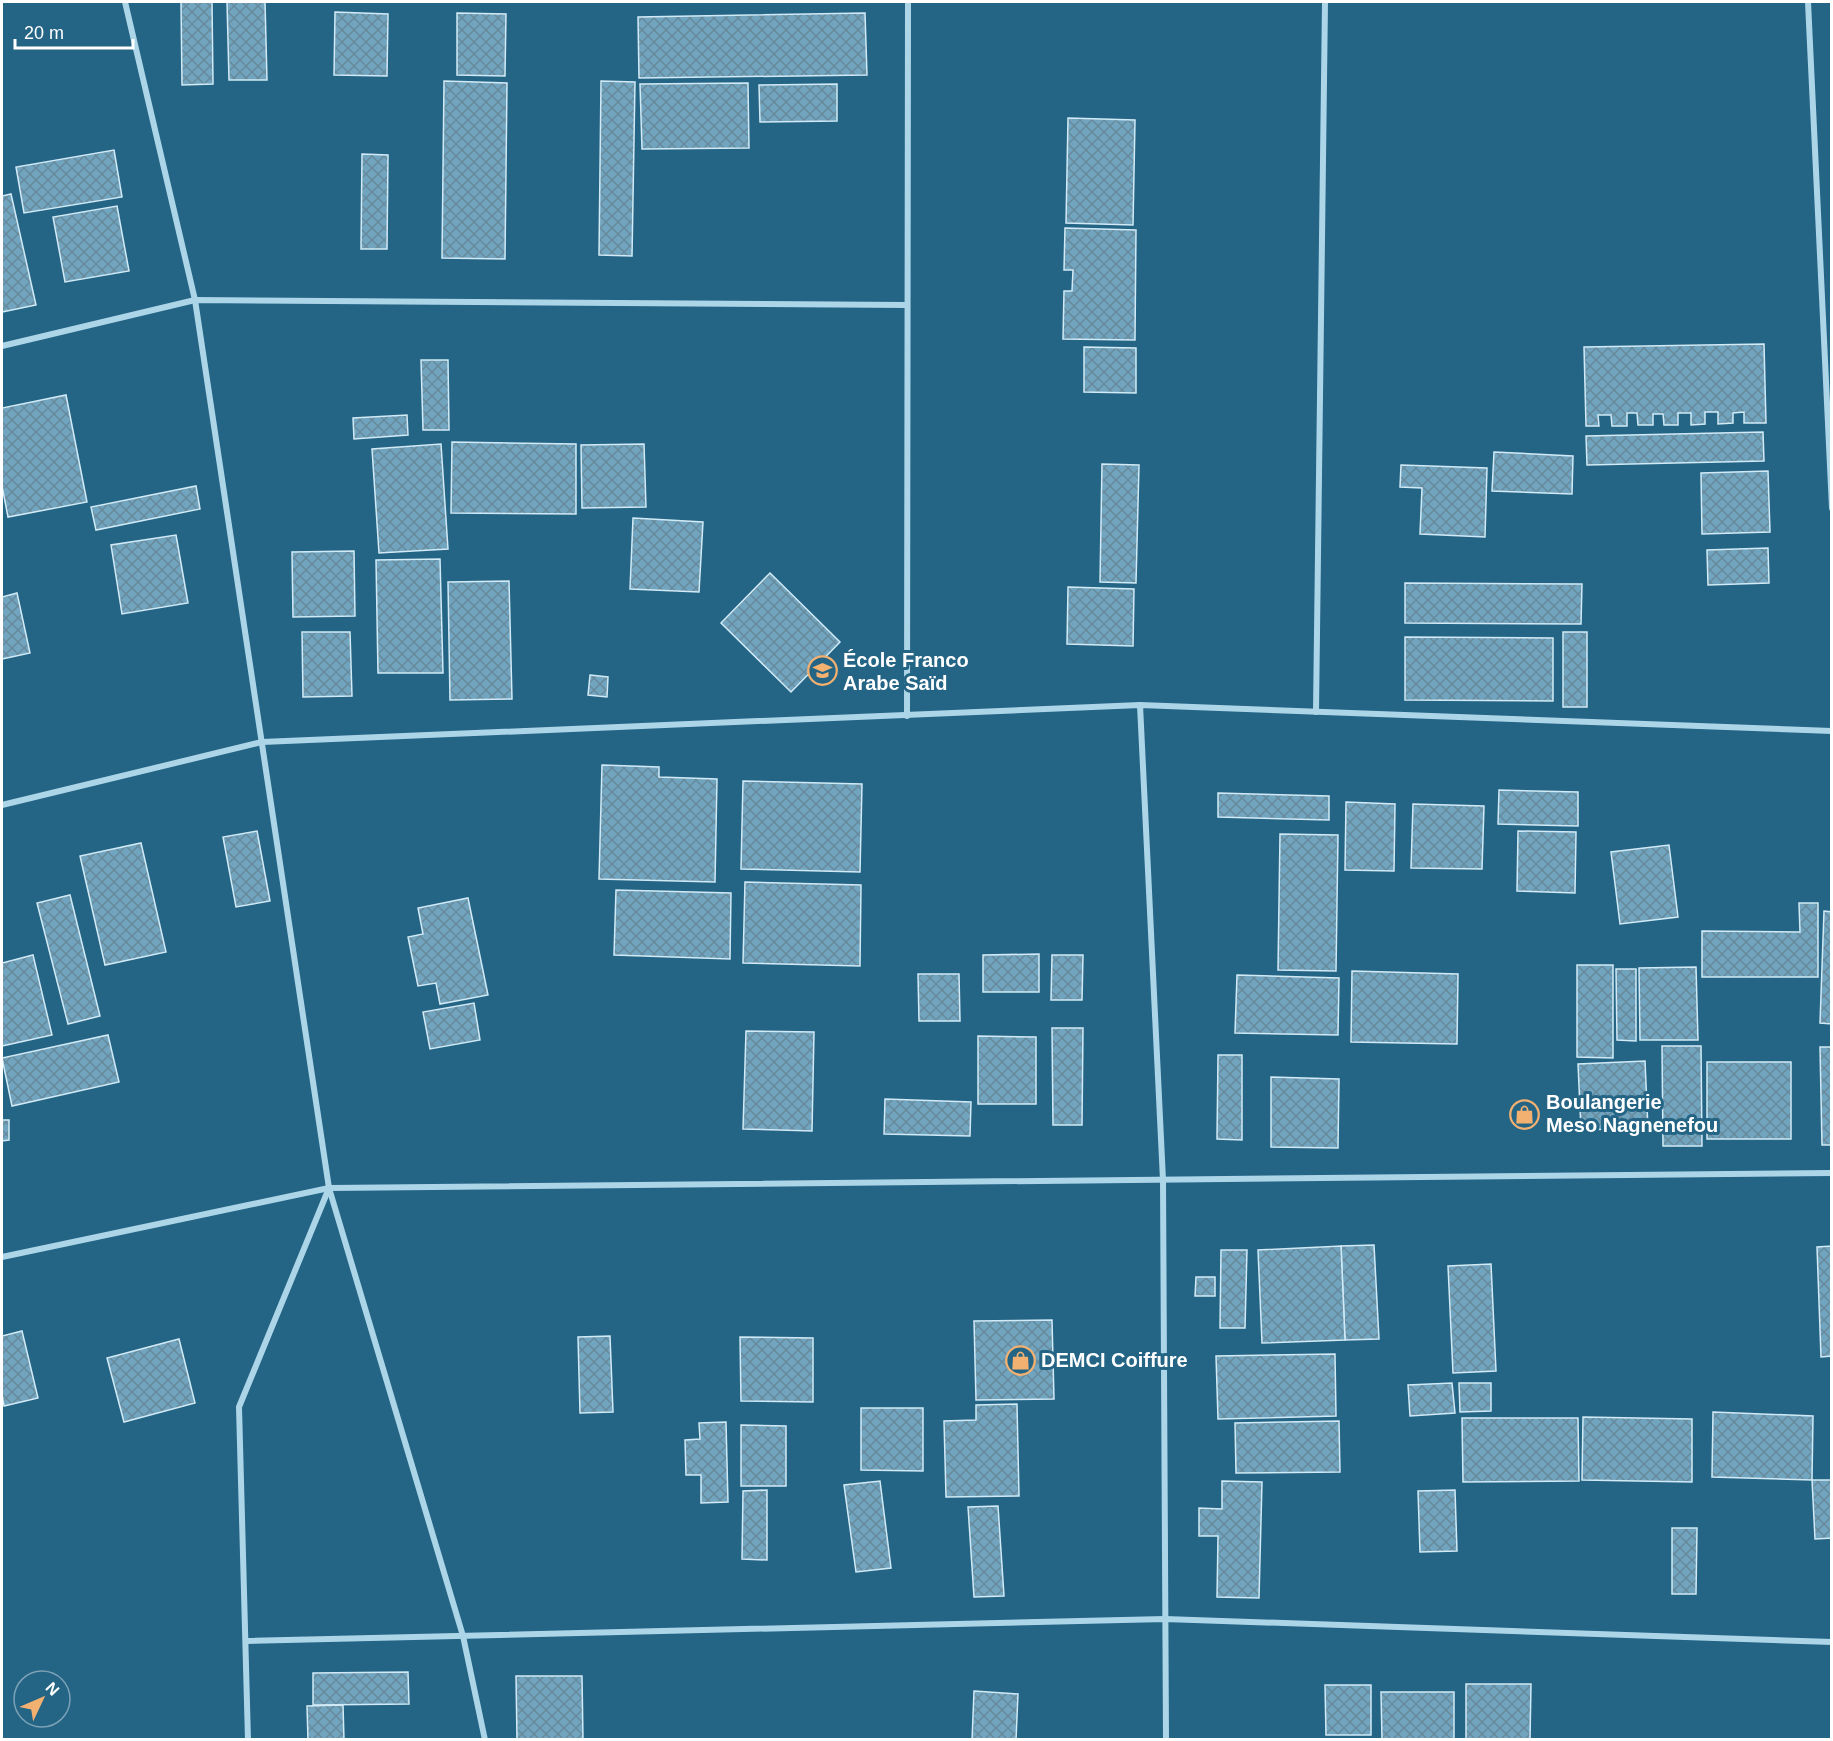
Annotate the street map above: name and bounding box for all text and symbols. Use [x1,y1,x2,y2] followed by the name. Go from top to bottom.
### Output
[15,12,134,50] scale bar
[24,23,64,43] text: 20 m
[843,649,969,694] place label: École Franco Arabe Saïd
[806,655,838,687] school or university icon: École Franco Arabe Saïd
[1546,1091,1718,1136] place label: Boulangerie Meso Nagnenefou
[1509,1098,1541,1130] shop icon: Boulangerie Meso Nagnenefou
[1004,1344,1036,1376] shop icon: DEMCI Coiffure
[1041,1349,1188,1371] place label: DEMCI Coiffure
[12,1669,72,1729] north arrow
[42,1679,63,1699] text: N

